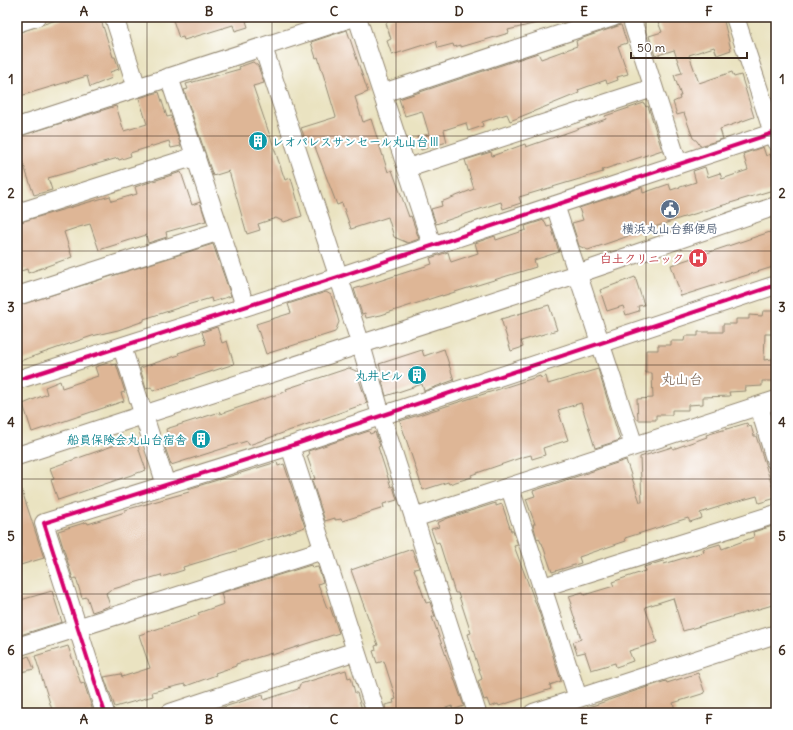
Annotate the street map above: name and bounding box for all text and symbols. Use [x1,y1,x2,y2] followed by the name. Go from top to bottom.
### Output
[80,3,89,20] text: A
[205,3,214,20] text: B
[330,3,339,20] text: C
[454,3,464,20] text: D
[580,3,588,20] text: E
[705,3,713,20] text: F
[631,34,747,60] scale bar
[637,40,666,55] text: 50 m
[8,71,14,88] text: 1
[779,71,785,88] text: 1
[247,130,269,152] building icon: レオパレスサンセール丸山台Ⅲ
[272,134,440,149] place label: レオパレスサンセール丸山台Ⅲ
[7,185,15,202] text: 2
[778,185,786,202] text: 2
[659,198,681,220] public building icon: 横浜丸山台郵便局
[622,221,718,236] place label: 横浜丸山台郵便局
[687,247,709,269] hospital icon: 白土クリニック
[600,251,684,266] place label: 白土クリニック
[7,299,15,316] text: 3
[778,299,786,316] text: 3
[406,364,428,386] building icon: 丸井ビル
[355,368,403,383] place label: 丸井ビル
[661,370,703,388] district label: 丸山台
[7,414,15,431] text: 4
[778,414,786,431] text: 4
[190,428,212,450] building icon: 船員保険会丸山台宿舎
[67,432,187,447] place label: 船員保険会丸山台宿舎
[7,528,15,545] text: 5
[778,528,786,545] text: 5
[7,642,15,659] text: 6
[778,642,786,659] text: 6
[80,711,89,728] text: A
[205,711,214,728] text: B
[330,711,339,728] text: C
[454,711,464,728] text: D
[580,711,588,728] text: E
[705,711,713,728] text: F

